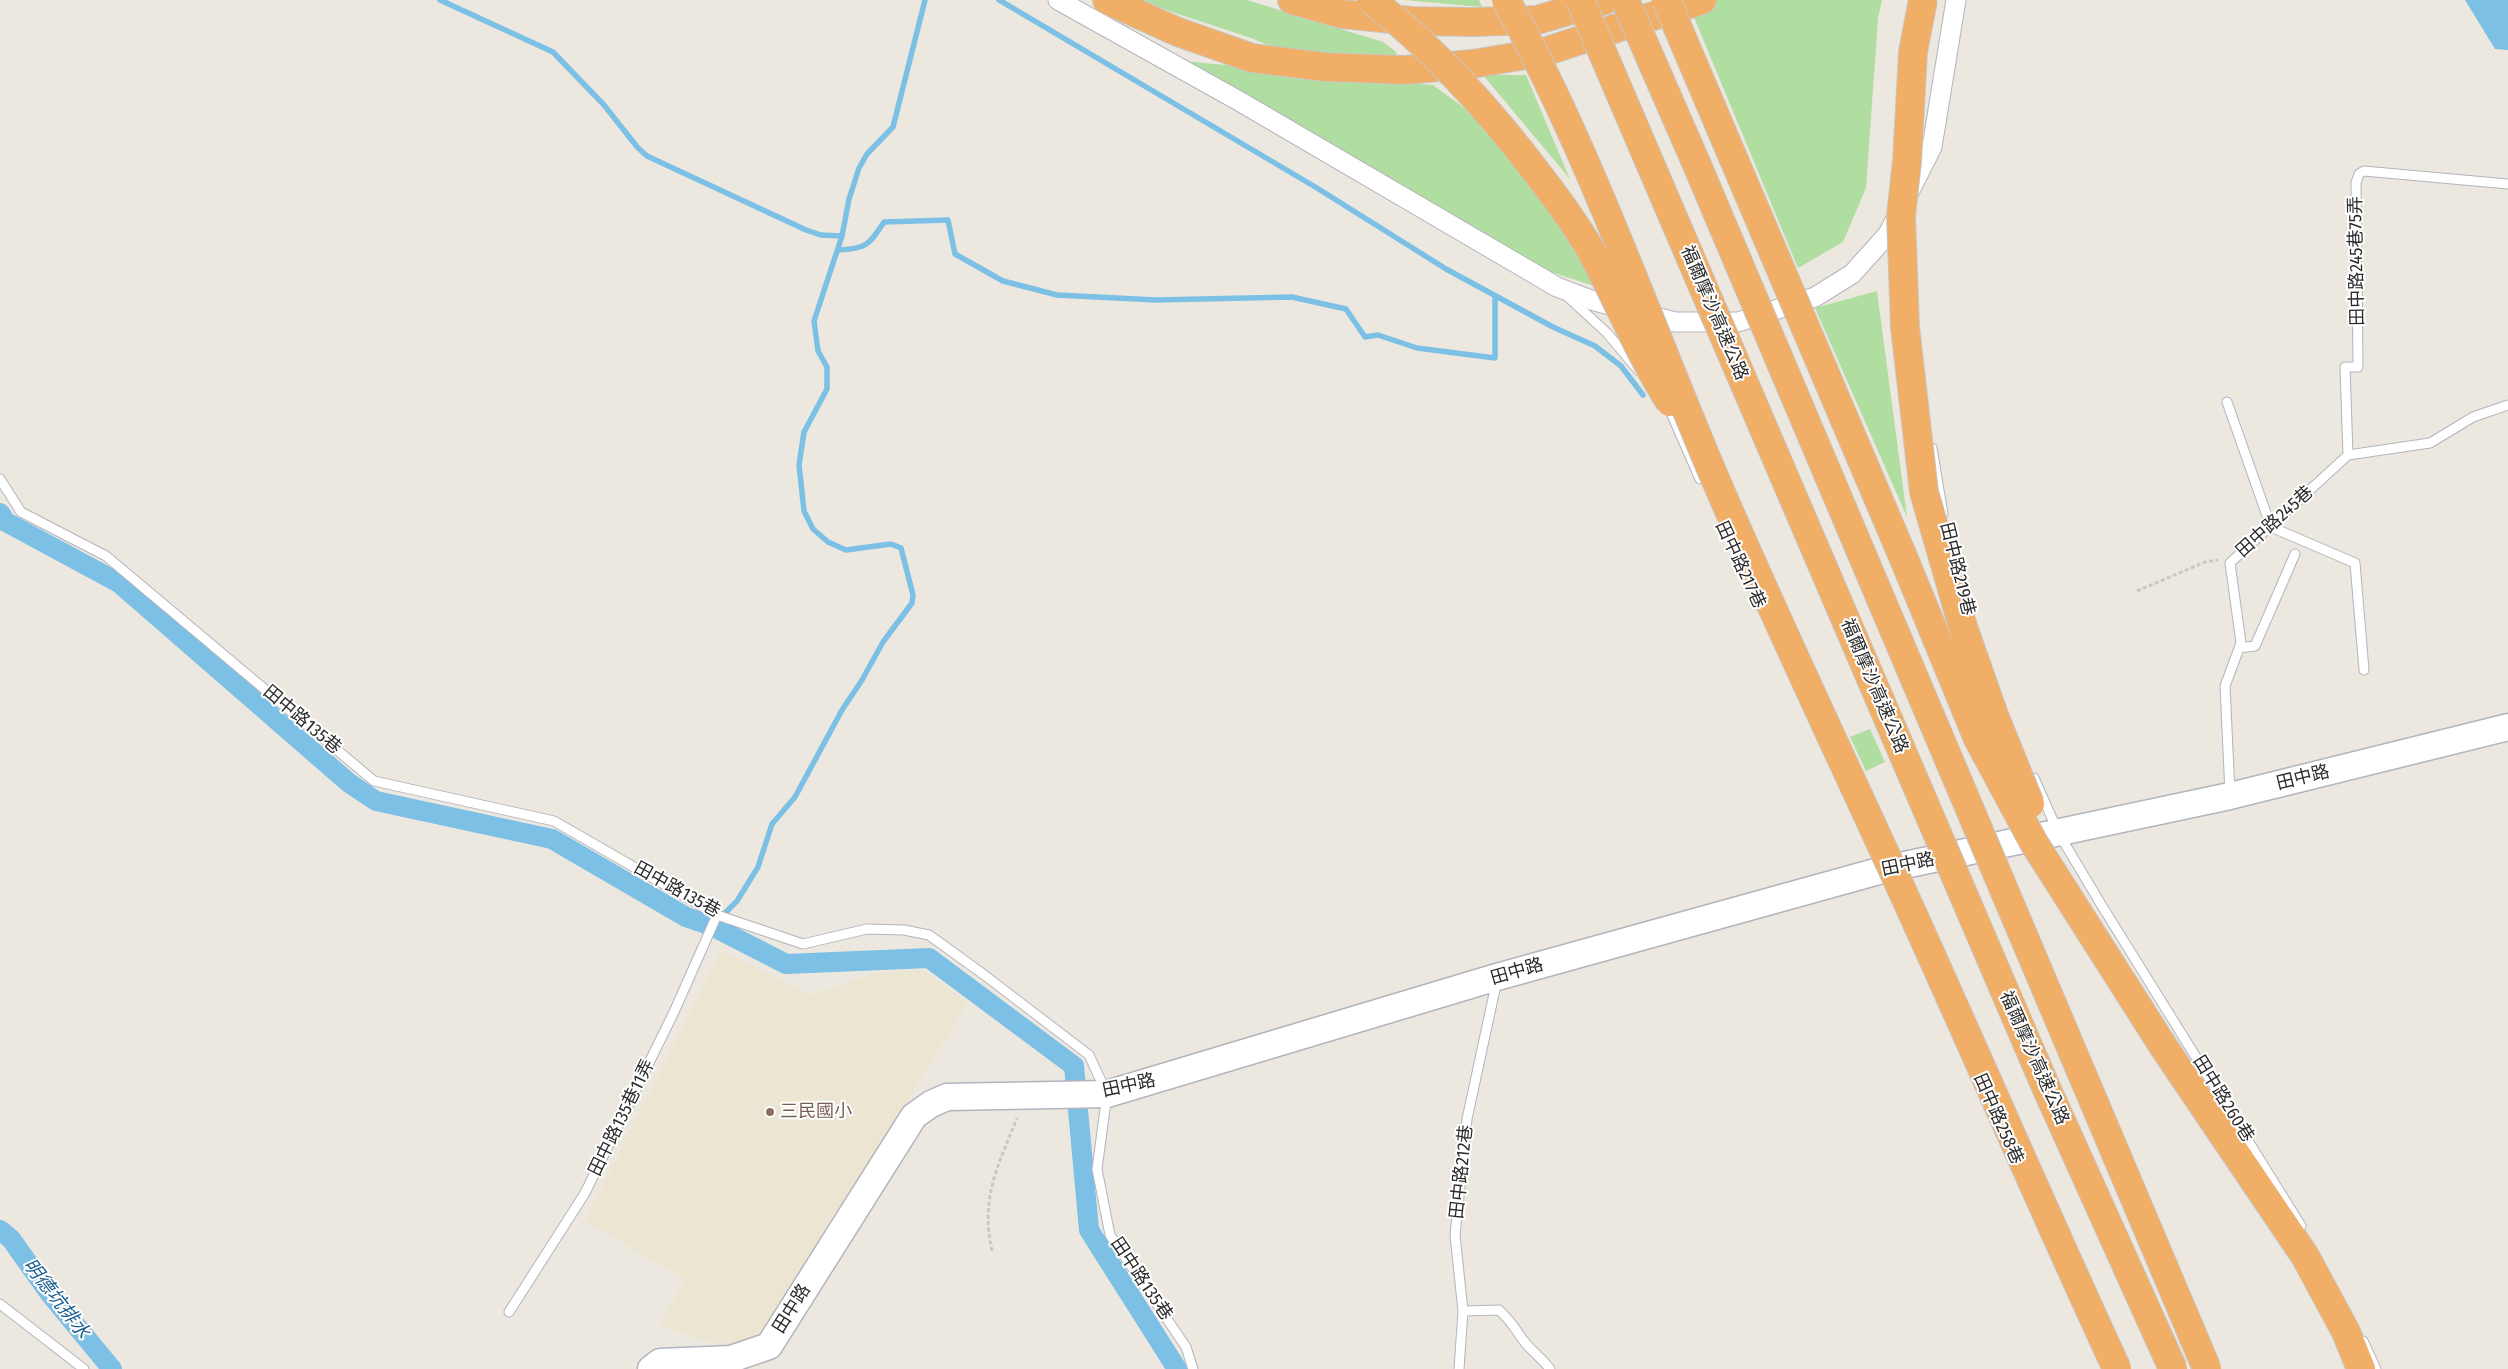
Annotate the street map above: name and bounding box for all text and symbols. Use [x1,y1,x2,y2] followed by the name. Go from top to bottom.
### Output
[2345,196,2369,326] street label: 田中路245巷75弄
[1676,243,1752,383] street label: 福爾摩沙高速公路
[2232,482,2318,562] street label: 田中路245巷
[1710,518,1770,612] street label: 田中路217巷
[1935,520,1979,618] street label: 田中路219巷
[1836,616,1912,756] street label: 福爾摩沙高速公路
[259,681,345,759] street label: 田中路135巷
[2274,761,2332,795] street label: 田中路
[1879,849,1937,881] street label: 田中路
[630,857,724,923] street label: 田中路135巷
[1488,954,1546,990] street label: 田中路
[1995,988,2073,1128] street label: 福爾摩沙高速公路
[2188,1052,2258,1146] street label: 田中路260巷
[584,1056,660,1180] street label: 田中路135巷11弄
[1100,1070,1158,1102] street label: 田中路
[1968,1070,2028,1168] street label: 田中路258巷
[780,1101,852,1123] place label: 三民國小
[764,1106,776,1118] marker: 三民國小
[1446,1124,1478,1220] street label: 田中路212巷
[1105,1233,1177,1325] street label: 田中路135巷
[18,1255,94,1343] water label: 明德坑排水
[769,1280,815,1338] street label: 田中路

